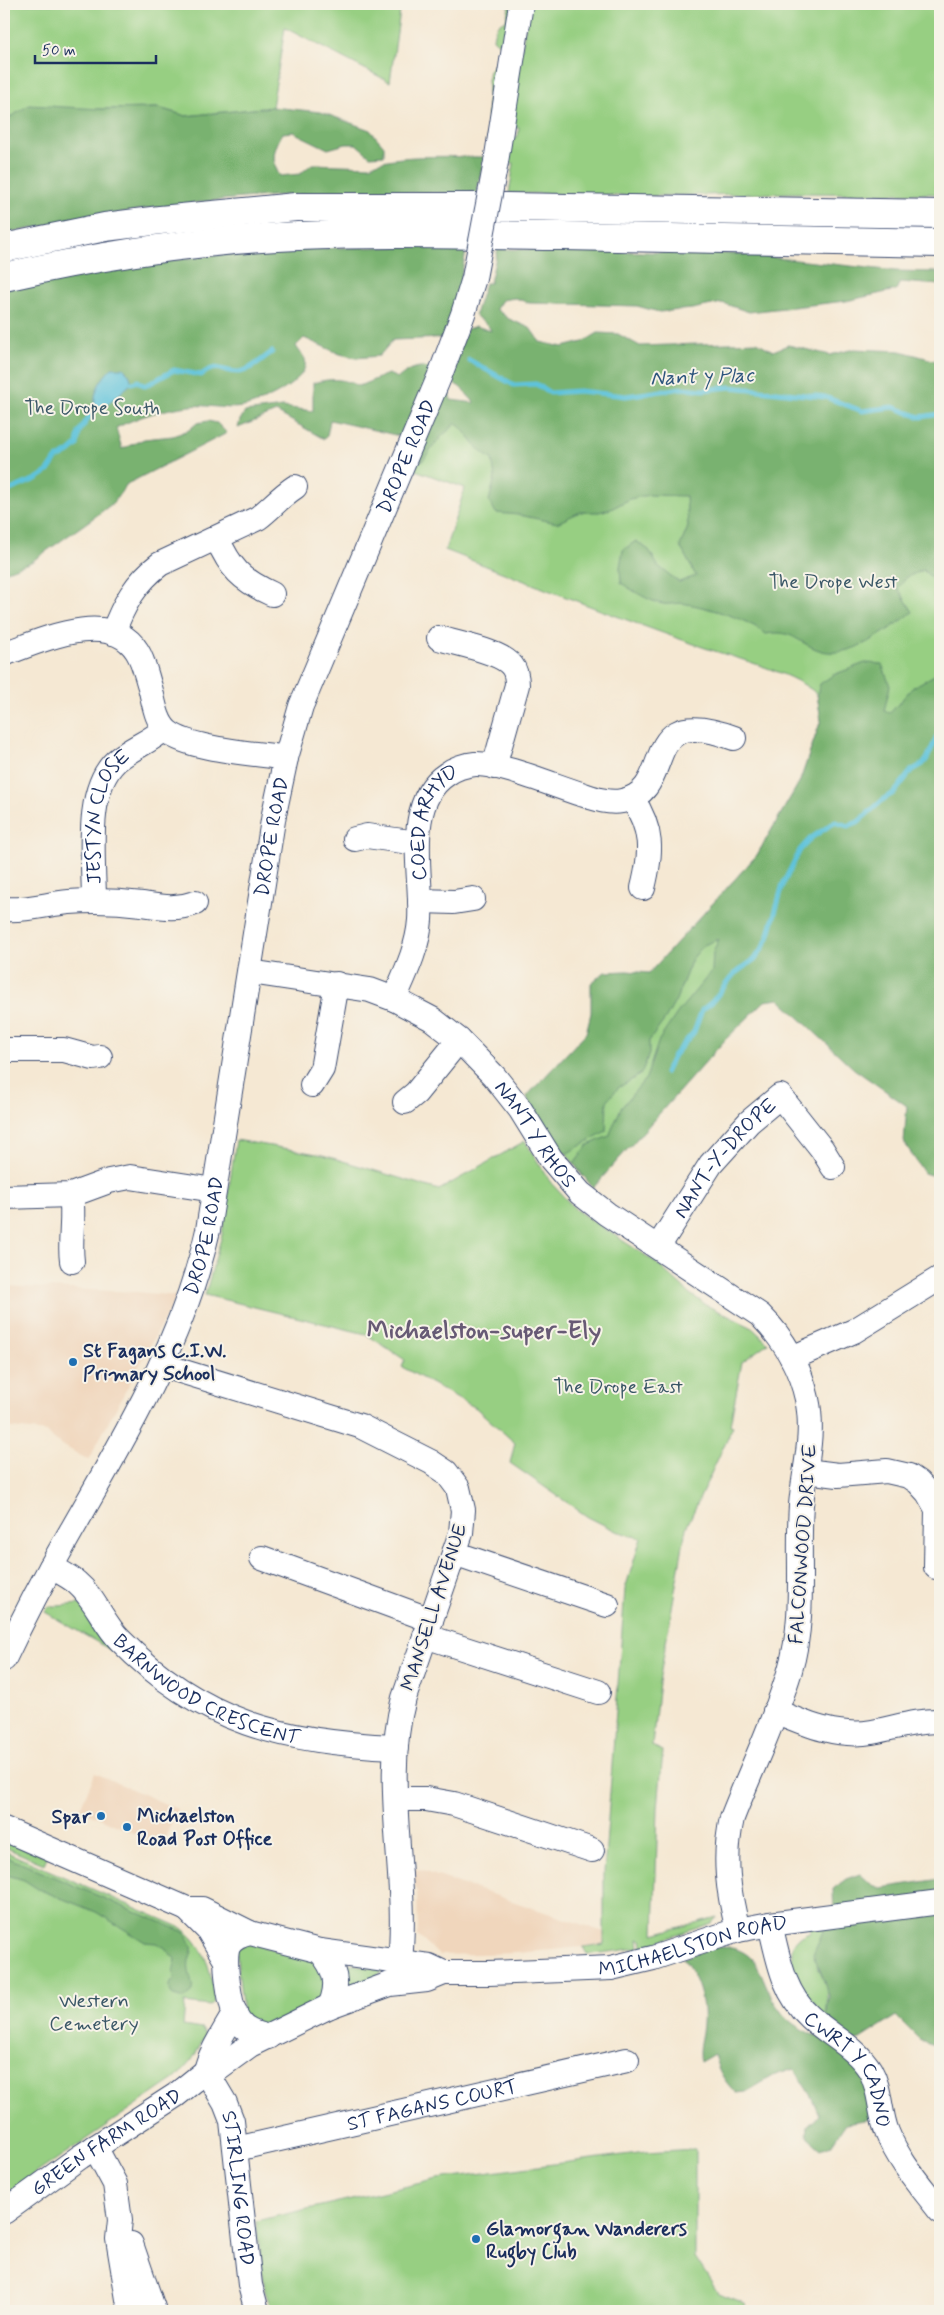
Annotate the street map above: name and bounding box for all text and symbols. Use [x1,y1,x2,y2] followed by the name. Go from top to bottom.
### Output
[35,32,156,64] scale bar
[42,41,76,61] text: 50 m
[650,361,756,393] water label: Nant y Plac
[24,395,160,422] park label: The Drope South
[371,396,443,518] street label: DROPE ROAD
[769,569,898,596] park label: The Drope West
[81,743,136,885] street label: JESTYN CLOSE
[406,758,464,881] street label: COED ARHYD
[249,774,297,899] street label: DROPE ROAD
[488,1076,582,1194] street label: NANT Y RHOS
[668,1092,783,1224] street label: NANT-Y-DROPE
[178,1175,231,1299] street label: DROPE ROAD
[367,1315,601,1348] district label: Michaelston-super-Ely
[83,1338,227,1388] place label: St Fagans C.I.W. Primary School
[67,1356,79,1368] marker: St Fagans C.I.W. Primary School
[553,1374,683,1401] park label: The Drope East
[783,1443,824,1645] street label: FALCONWOOD DRIVE
[395,1520,474,1695] street label: MANSELL AVENUE
[106,1629,304,1752] street label: BARNWOOD CRESCENT
[137,1803,273,1853] place label: Michaelston Road Post Office
[52,1804,92,1831] place label: Spar
[95,1810,107,1822] marker: Spar
[121,1821,133,1833] marker: Michaelston Road Post Office
[598,1910,789,1984] street label: MICHAELSTON ROAD
[49,1988,139,2038] park label: Western Cemetery
[797,2006,897,2131] street label: CWRT Y CADNO
[345,2073,520,2138] street label: ST FAGANS COURT
[26,2083,187,2203] street label: GREEN FARM ROAD
[214,2107,260,2267] street label: STIRLING ROAD
[486,2216,687,2268] place label: Glamorgan Wanderers Rugby Club
[470,2233,482,2245] marker: Glamorgan Wanderers Rugby Club

